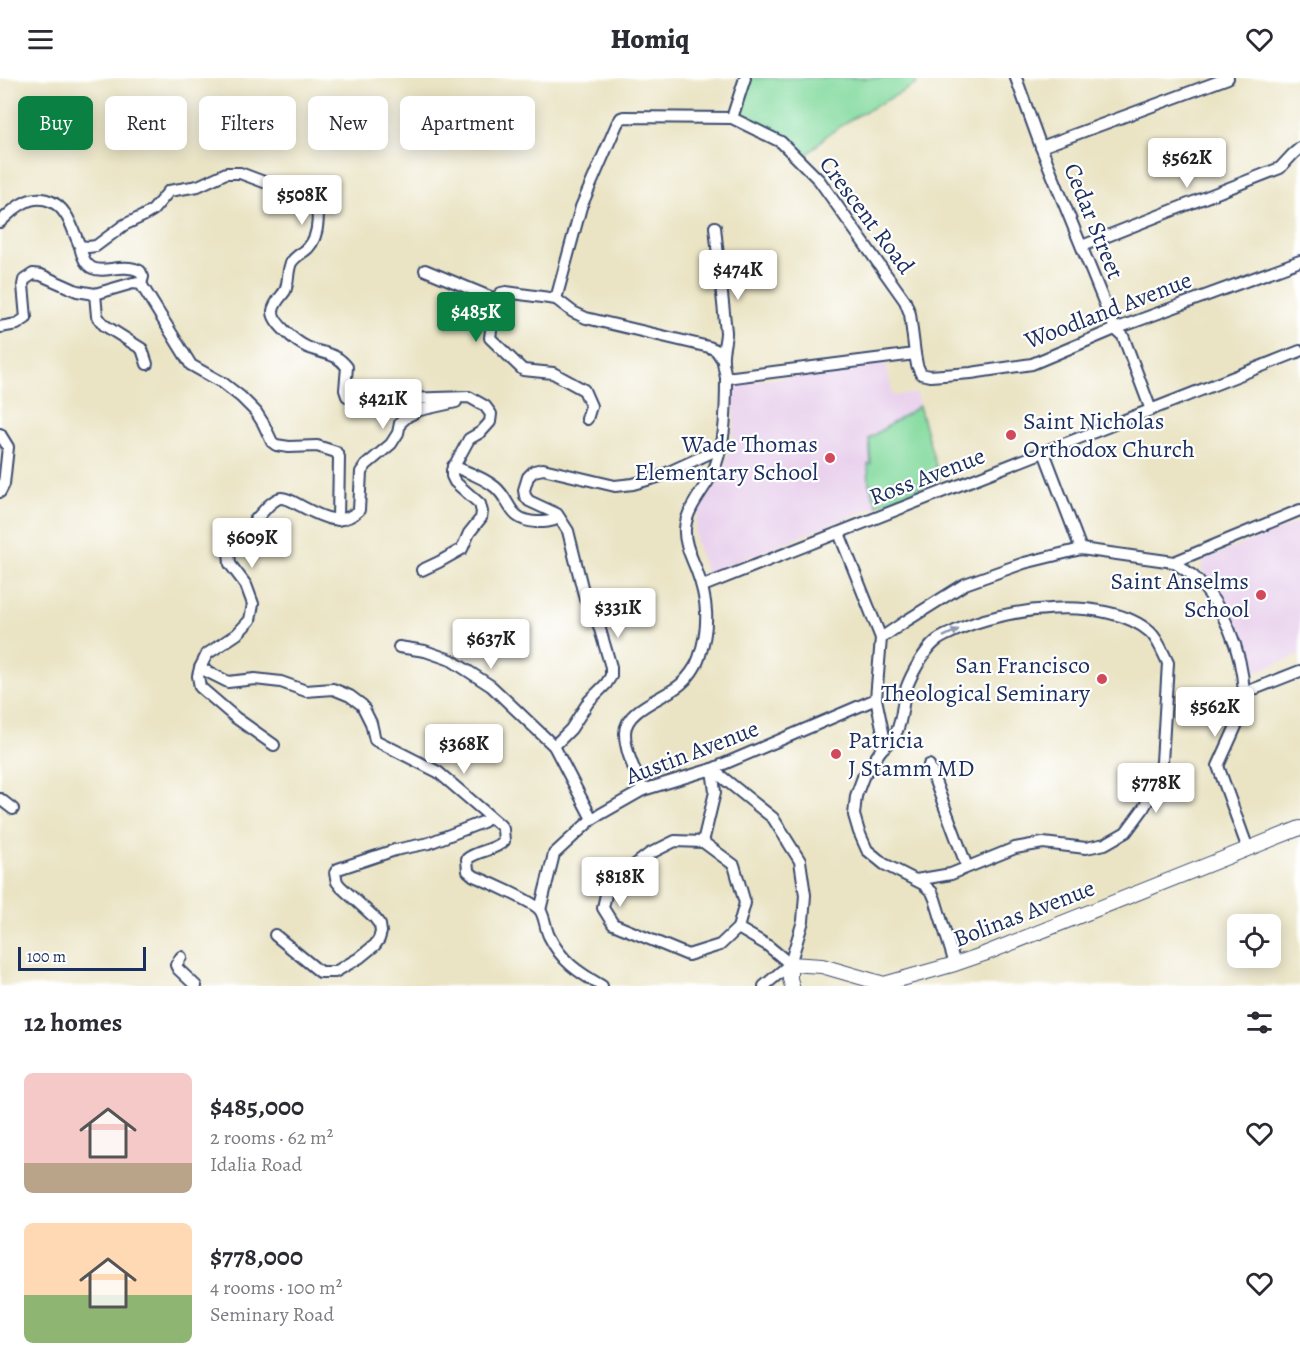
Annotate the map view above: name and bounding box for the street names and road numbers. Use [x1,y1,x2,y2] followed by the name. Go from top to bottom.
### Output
[812,149,922,281] street label: Crescent Road
[1056,158,1132,284] street label: Cedar Street
[1019,263,1196,357] street label: Woodland Avenue
[865,439,989,513] street label: Ross Avenue
[620,712,763,792] street label: Austin Avenue
[949,871,1099,955] street label: Bolinas Avenue

